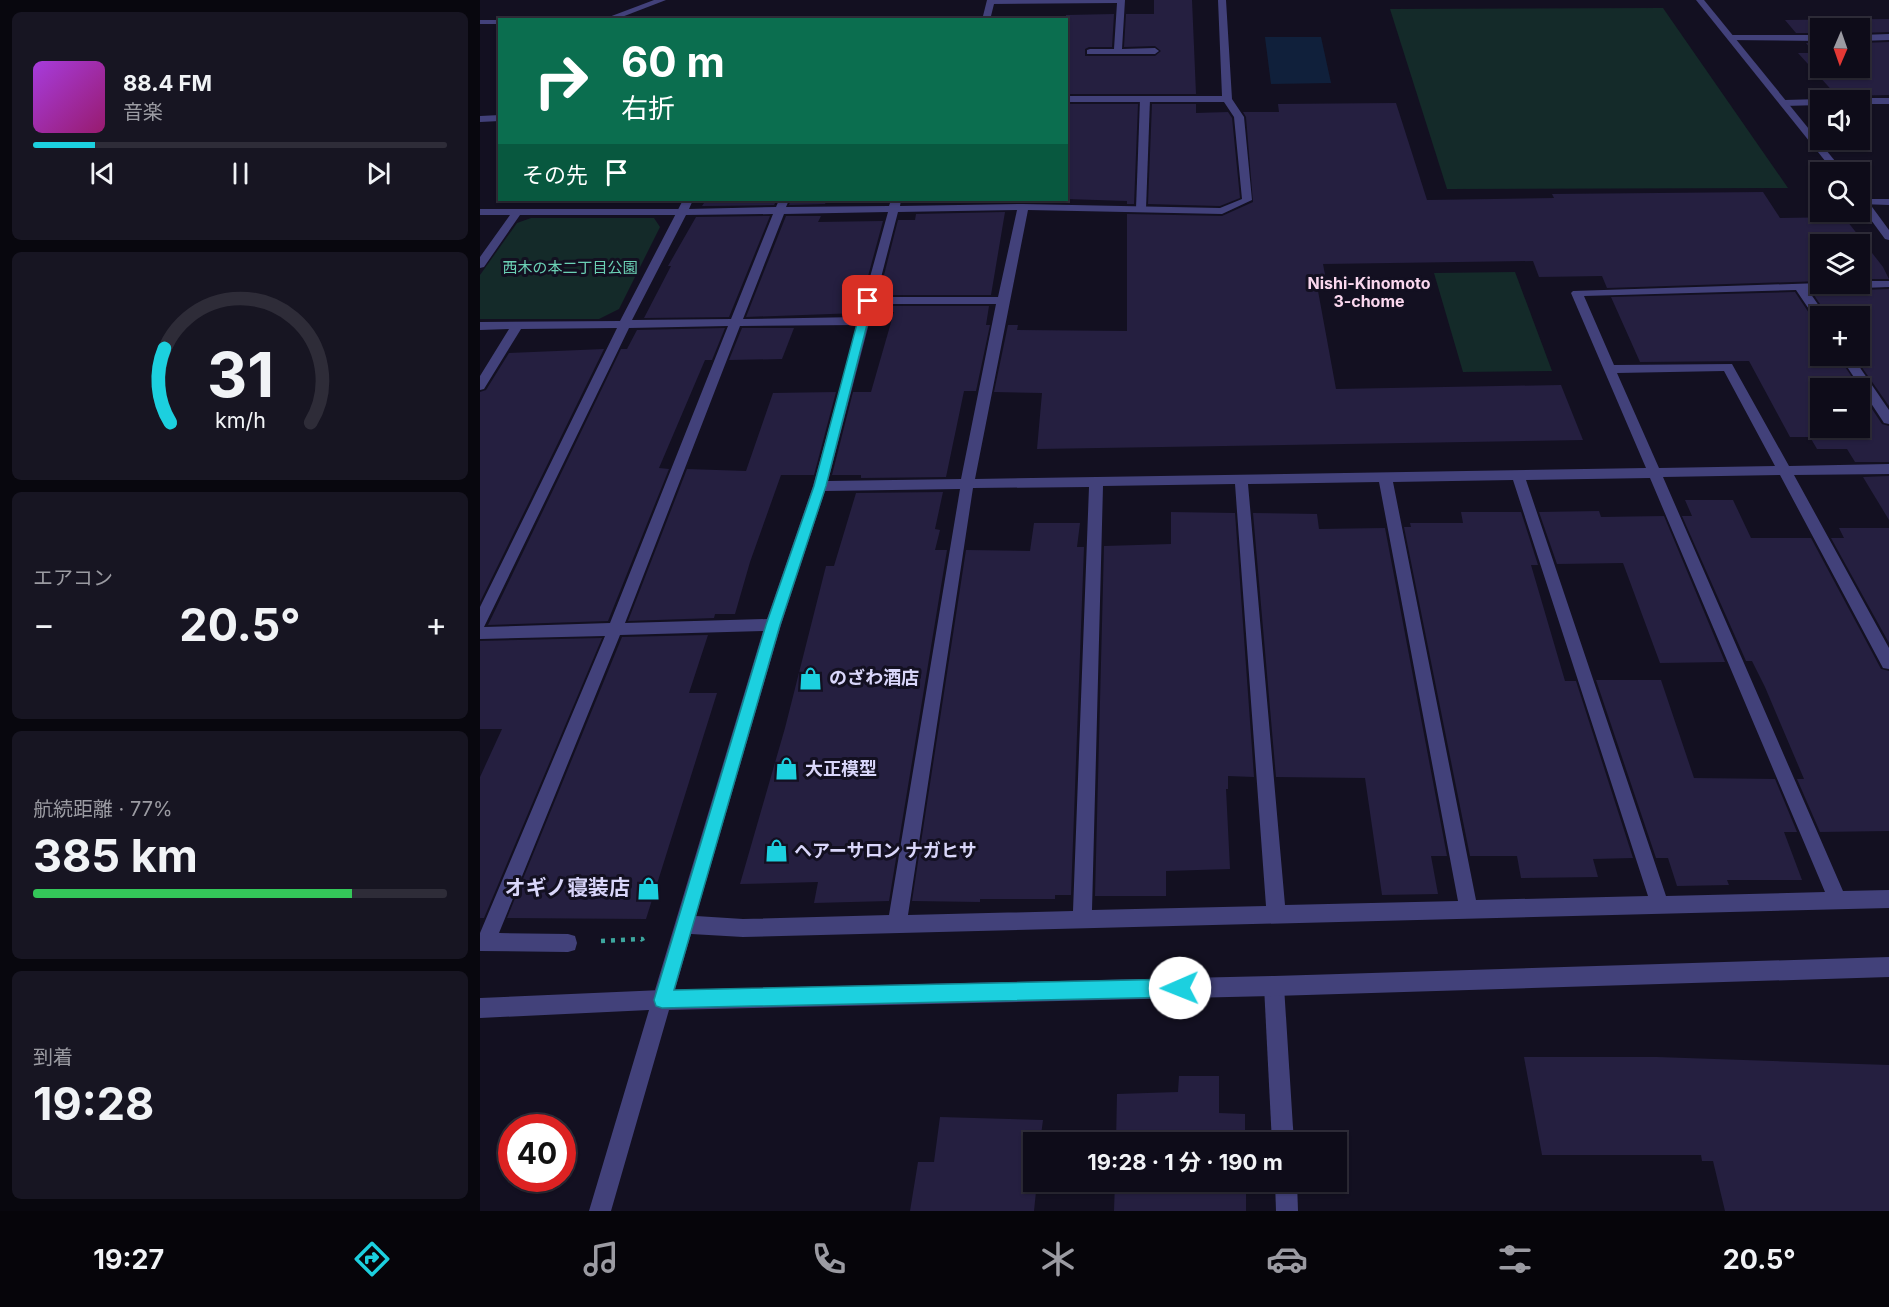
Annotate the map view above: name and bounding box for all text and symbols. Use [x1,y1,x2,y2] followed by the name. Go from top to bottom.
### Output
[1810,18,1870,78] north arrow
[1810,18,1870,438] map controls
[621,36,725,87] text: 60 m
[522,42,600,120] icon: right
[123,70,212,96] text: 88.4 FM
[1810,90,1870,150] button: sound
[621,92,675,125] text: 右折
[123,100,163,124] text: 音楽
[600,156,633,189] icon: arrive
[86,157,119,190] icon: previous
[224,157,257,190] icon: pause
[362,157,395,190] icon: next
[522,162,588,188] text: その先
[1810,162,1870,222] button: search
[1810,234,1870,294] button: layers
[502,258,638,277] park label: 西木の本二丁目公園
[1308,273,1431,311] district label: Nishi-Kinomoto 3-chome
[842,275,893,326] pin
[851,284,884,317] icon: arrive
[1810,306,1870,366] button: +
[206,337,274,412] text: 31
[1810,378,1870,438] button: −
[215,407,265,433] text: km/h
[33,566,113,590] text: エアコン
[179,597,301,652] text: 20.5°
[33,604,55,644] text: −
[425,604,447,644] text: +
[798,665,824,691] shop icon: のざわ酒店
[829,667,919,688] place label: のざわ酒店
[774,756,800,782] shop icon: 大正模型
[805,758,877,779] place label: 大正模型
[33,797,173,821] text: 航続距離 · 77%
[33,828,198,883] text: 385 km
[763,838,789,864] shop icon: ヘアーサロン ナガヒサ
[794,840,977,861] place label: ヘアーサロン ナガヒサ
[505,875,630,900] place label: オギノ寝装店
[635,875,661,901] shop icon: オギノ寝装店
[1148,956,1212,1020] position arrow
[33,1045,73,1069] text: 到着
[33,1076,154,1131] text: 19:28
[498,1114,576,1192] speed limit sign: 40
[1087,1149,1283,1175] text: 19:28 · 1 分 · 190 m
[351,1238,393,1280] icon: directions
[580,1238,622,1280] icon: music
[808,1238,850,1280] icon: phone
[1037,1238,1079,1280] icon: climate
[1266,1238,1308,1280] icon: car
[1494,1238,1536,1280] icon: filters
[93,1243,164,1276] text: 19:27
[1723,1243,1796,1276] text: 20.5°

